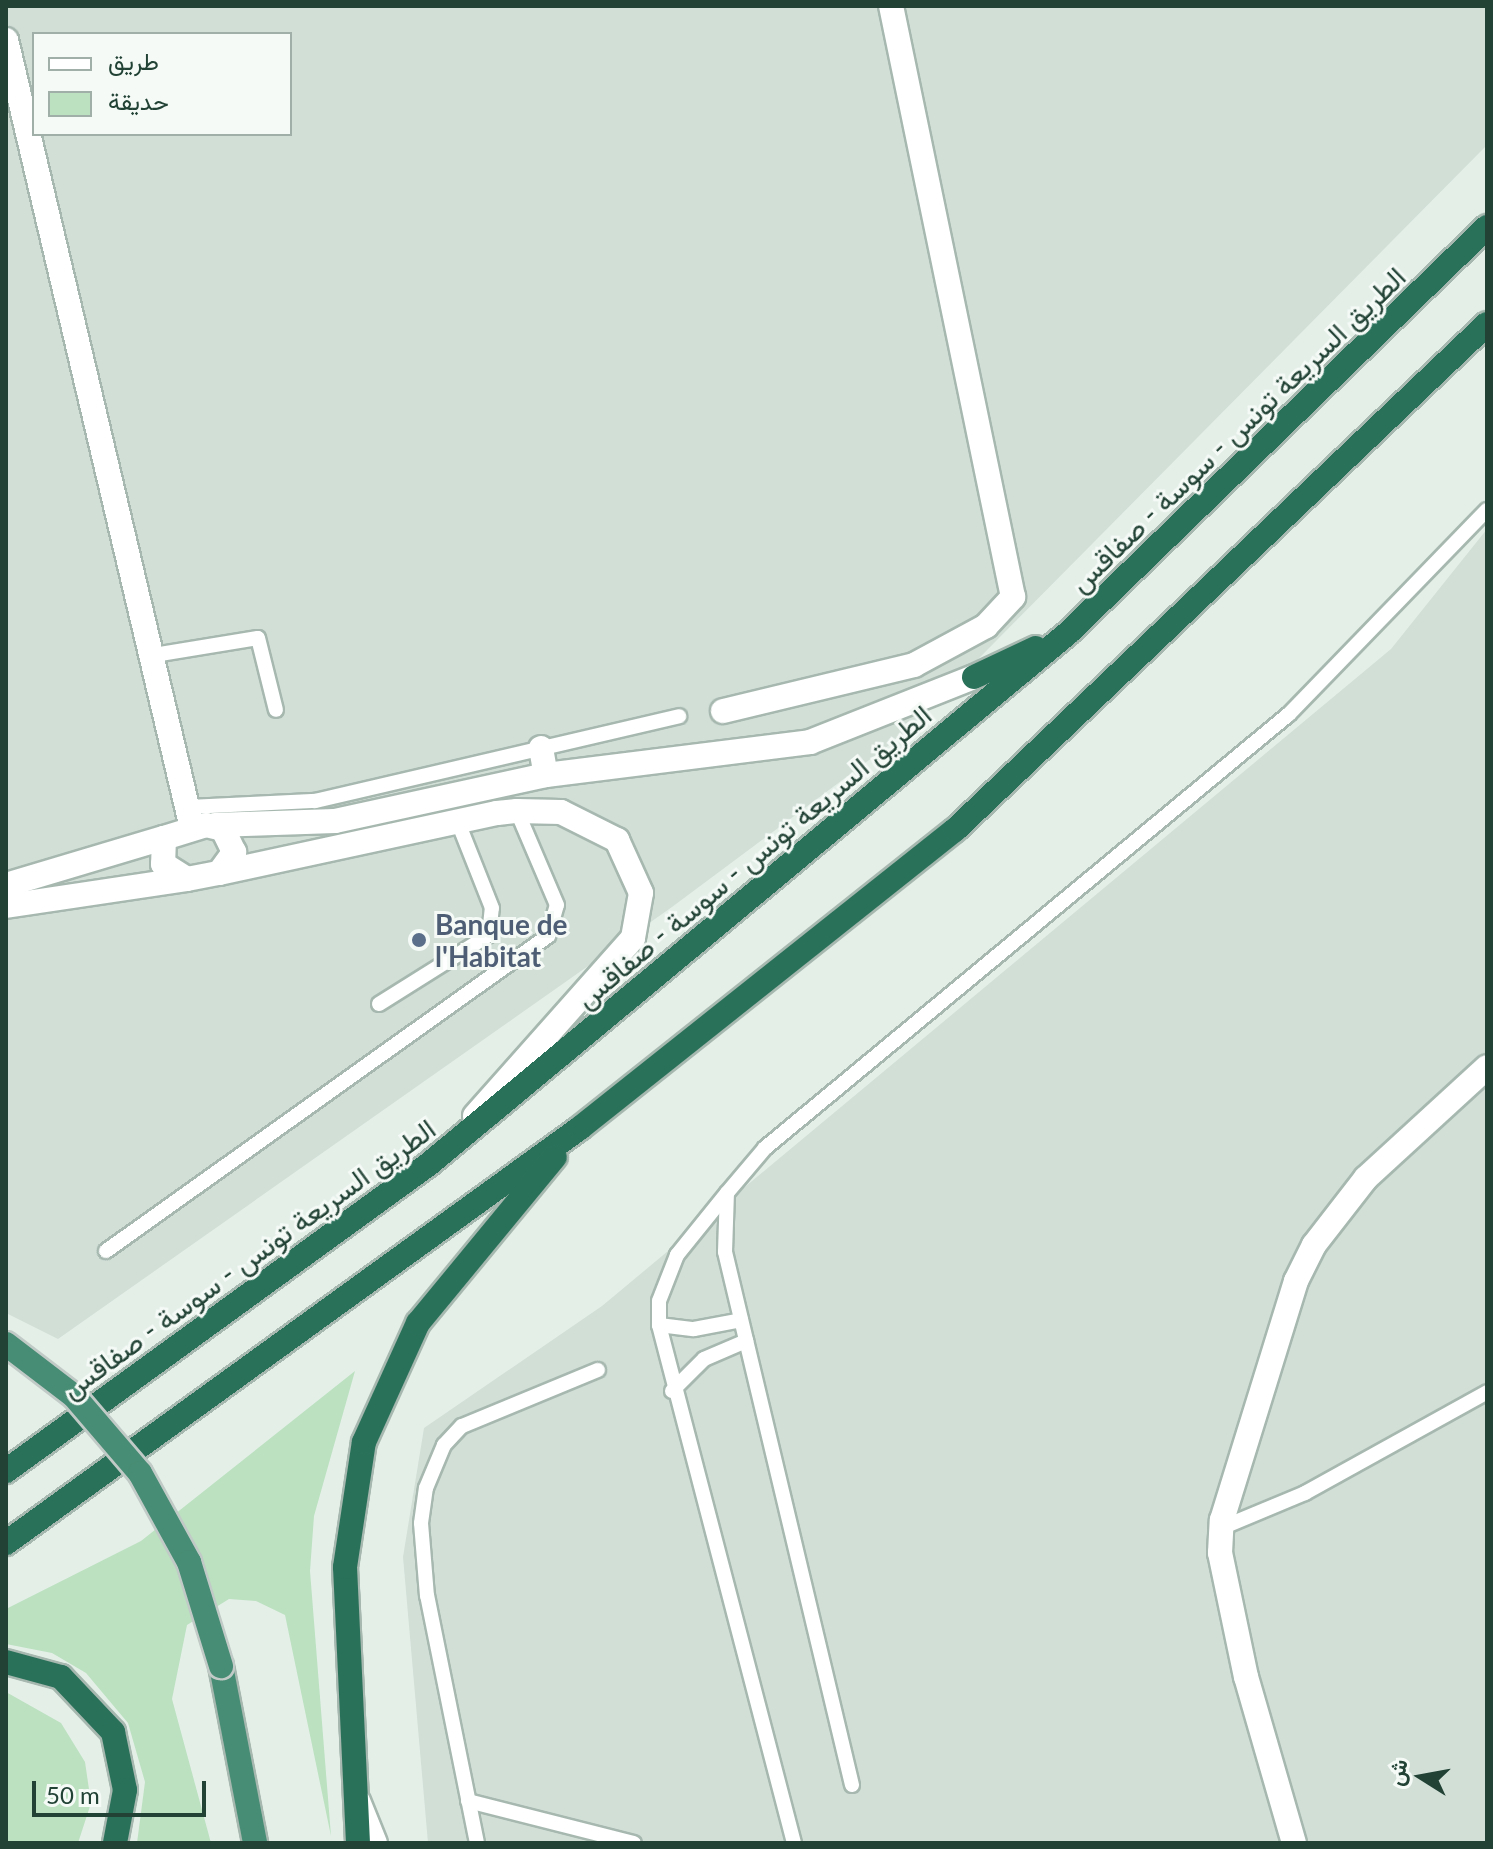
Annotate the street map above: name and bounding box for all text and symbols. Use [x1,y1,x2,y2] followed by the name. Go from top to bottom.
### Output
[32,32,292,136] legend
[108,46,159,75] text: طريق
[108,86,169,115] text: حديقة
[1062,259,1412,599] street label: الطريق السريعة تونس - سوسة - صفاقس
[568,697,938,1015] street label: الطريق السريعة تونس - سوسة - صفاقس
[435,907,567,973] place label: Banque de l'Habitat
[410,931,428,949] marker: Banque de l'Habitat
[55,1111,441,1405] street label: الطريق السريعة تونس - سوسة - صفاقس
[1381,1737,1461,1817] north arrow
[1381,1757,1413,1788] text: ش
[36,1765,210,1815] scale bar
[46,1780,100,1809] text: 50 m

